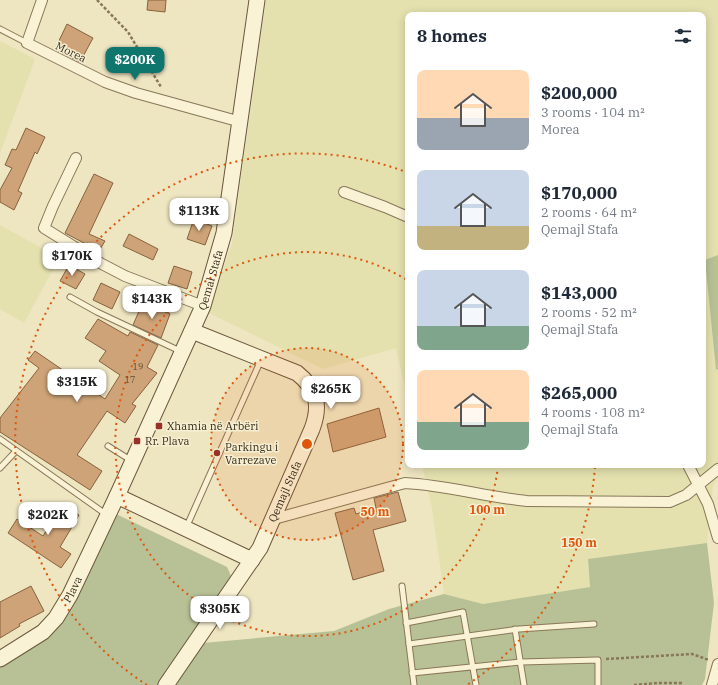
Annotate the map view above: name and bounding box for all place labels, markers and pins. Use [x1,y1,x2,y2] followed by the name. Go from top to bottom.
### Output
[107,47,163,81] pin: $200K
[171,198,227,232] pin: $113K
[44,243,100,277] pin: $170K
[124,286,180,320] pin: $143K
[49,369,105,403] pin: $315K
[303,376,359,410] pin: $265K
[167,419,259,433] place label: Xhamia në Arbëri
[154,421,164,431] marker: Xhamia në Arbëri
[145,434,189,448] place label: Rr. Plava
[132,436,142,446] marker: Rr. Plava
[300,437,314,451] centre of rings
[225,440,279,467] place label: Parkingu i Varrezave
[212,448,222,458] marker: Parkingu i Varrezave
[20,502,76,536] pin: $202K
[192,596,248,630] pin: $305K

